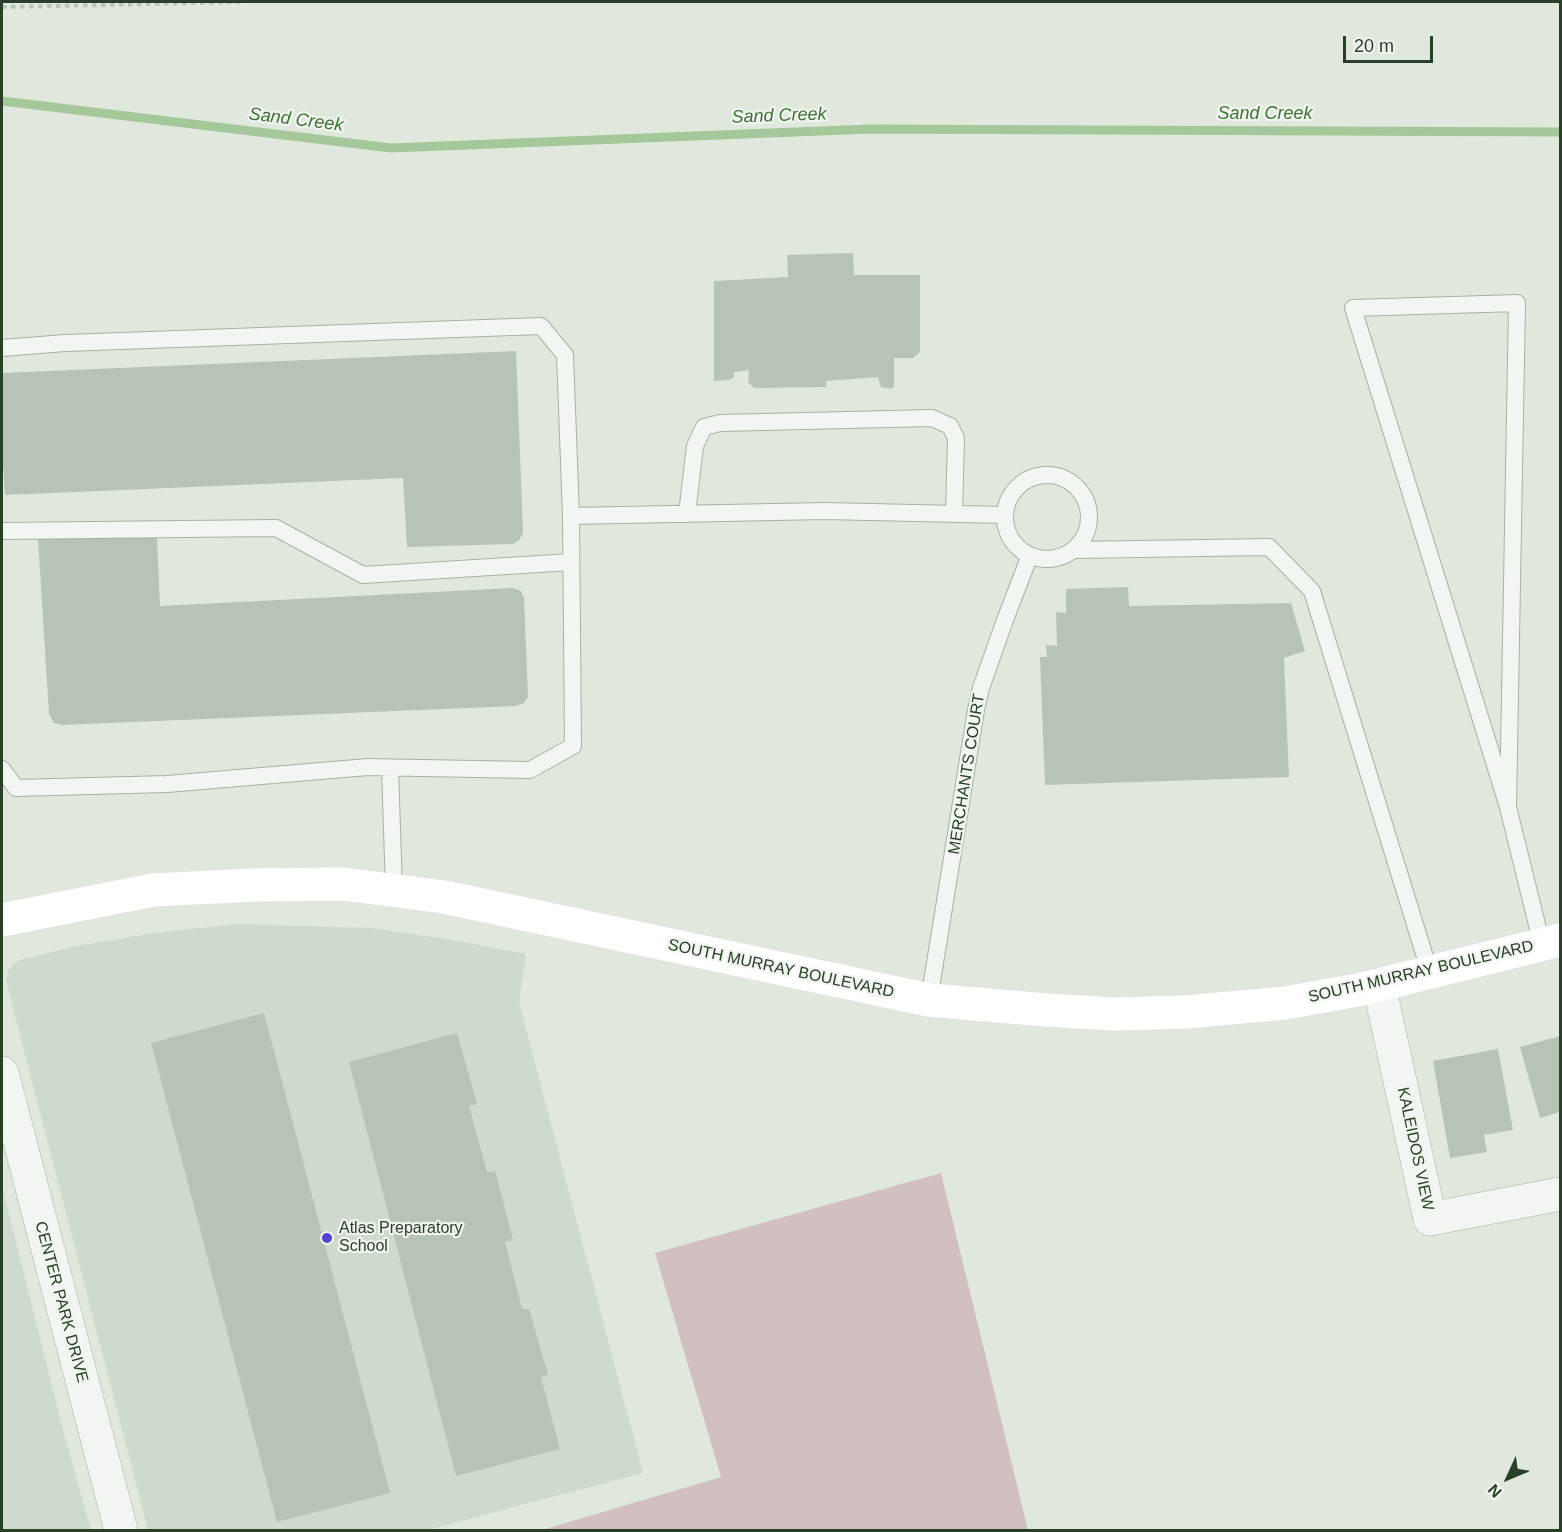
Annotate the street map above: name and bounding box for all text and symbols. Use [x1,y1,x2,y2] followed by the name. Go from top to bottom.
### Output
[1346,24,1436,62] scale bar
[1354,36,1394,56] text: 20 m
[248,103,344,137] water label: Sand Creek
[1217,103,1313,125] water label: Sand Creek
[731,104,827,128] water label: Sand Creek
[945,692,989,856] street label: MERCHANTS COURT
[666,936,896,1002] street label: SOUTH MURRAY BOULEVARD
[1307,937,1535,1007] street label: SOUTH MURRAY BOULEVARD
[1393,1086,1437,1212] street label: KALEIDOS VIEW
[30,1219,92,1385] street label: CENTER PARK DRIVE
[339,1219,463,1257] place label: Atlas Preparatory School
[320,1231,334,1245] marker: Atlas Preparatory School
[1478,1448,1538,1508] north arrow
[1485,1481,1505,1501] text: N

